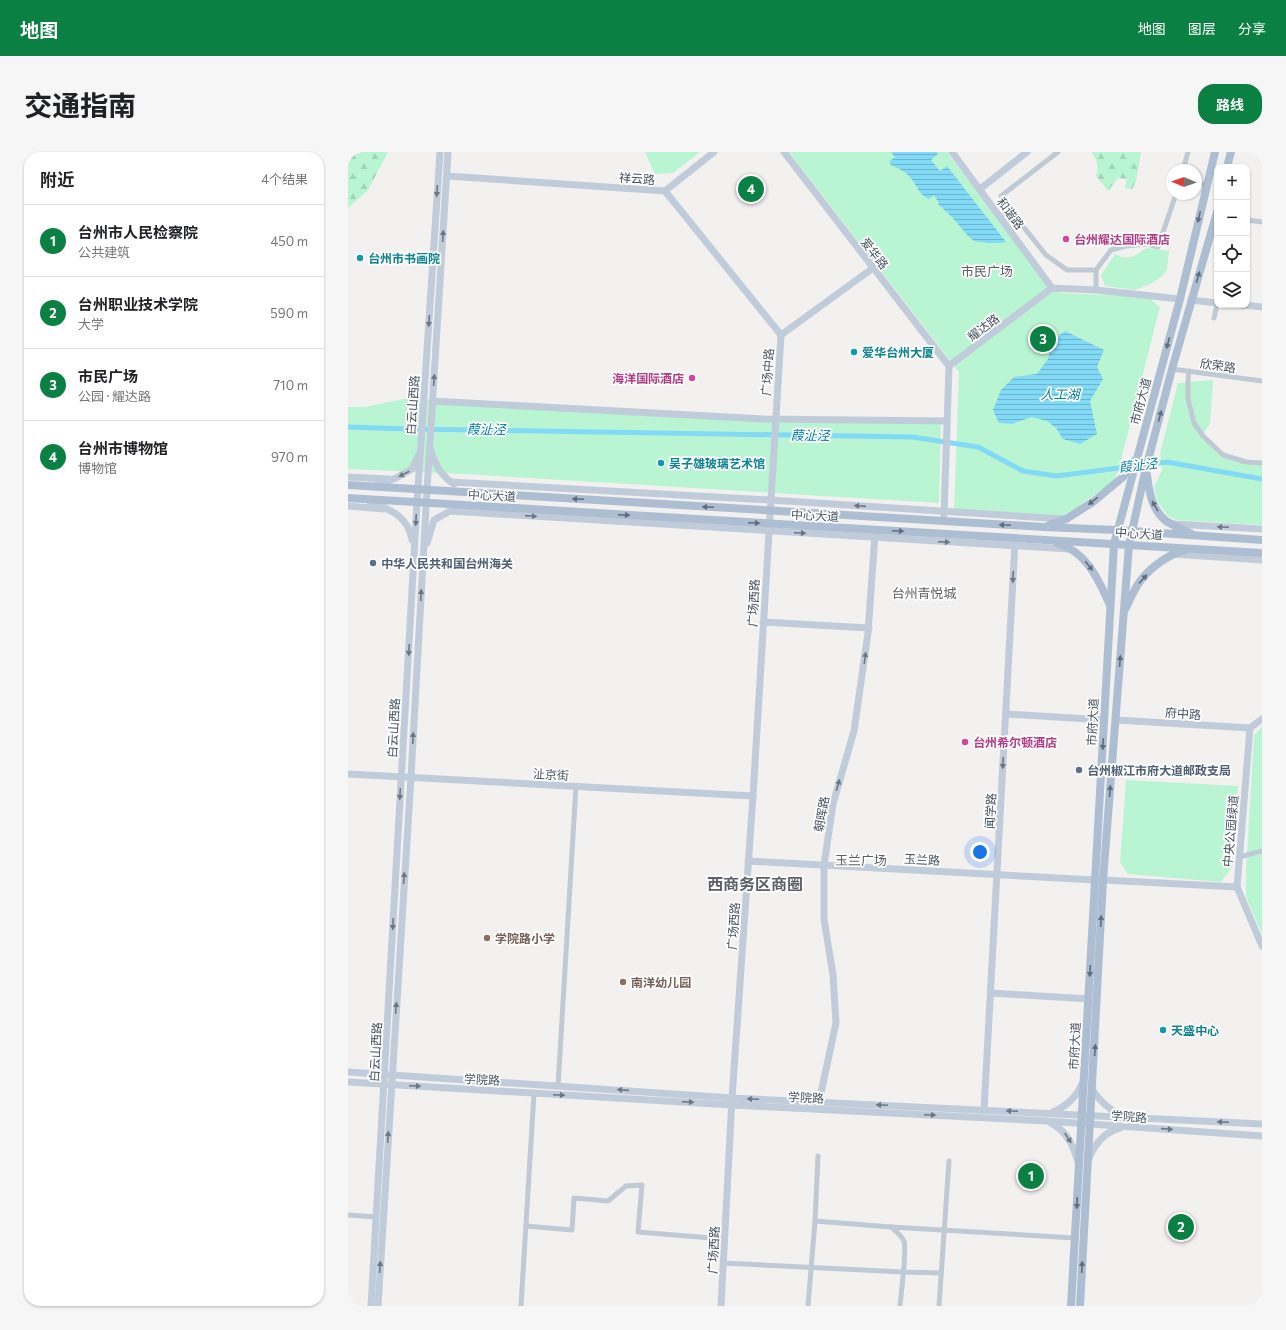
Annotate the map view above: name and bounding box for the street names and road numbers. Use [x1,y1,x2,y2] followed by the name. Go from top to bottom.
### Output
[619,170,655,186] street label: 祥云路
[995,194,1027,232] street label: 和谐路
[858,235,892,271] street label: 爱华路
[964,311,1002,343] street label: 耀达路
[758,348,776,396] street label: 广场中路
[1199,356,1237,374] street label: 欣荣路
[403,375,421,435] street label: 白云山西路
[1127,376,1153,426] street label: 市府大道
[468,487,516,503] street label: 中心大道
[791,507,839,523] street label: 中心大道
[1115,524,1163,542] street label: 中心大道
[745,579,761,627] street label: 广场西路
[384,698,402,758] street label: 白云山西路
[1084,698,1100,746] street label: 市府大道
[1165,705,1201,721] street label: 府中路
[533,766,569,782] street label: 沚京街
[982,793,998,829] street label: 闻学路
[811,795,831,833] street label: 朝晖路
[1220,795,1240,867] street label: 中央公园绿道
[904,851,940,867] street label: 玉兰路
[724,902,742,950] street label: 广场西路
[366,1022,384,1082] street label: 白云山西路
[1066,1022,1082,1070] street label: 市府大道
[464,1071,500,1087] street label: 学院路
[788,1089,824,1105] street label: 学院路
[1111,1108,1147,1124] street label: 学院路
[705,1226,721,1274] street label: 广场西路

